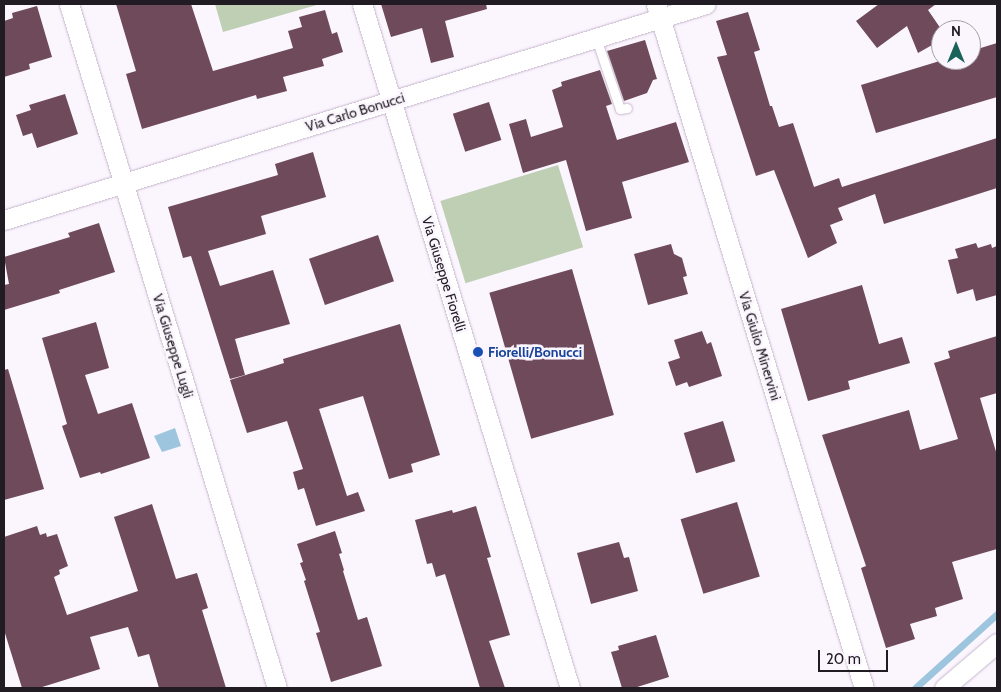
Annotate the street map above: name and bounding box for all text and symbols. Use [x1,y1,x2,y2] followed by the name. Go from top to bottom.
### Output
[931,20,981,70] north arrow
[951,22,961,40] text: N
[303,89,407,135] street label: Via Carlo Bonucci
[419,214,469,334] street label: Via Giuseppe Fiorelli
[735,290,785,402] street label: Via Giulio Minervini
[149,292,197,400] street label: Via Giuseppe Lugli
[488,344,582,360] place label: Fiorelli/Bonucci
[472,346,484,358] marker: Fiorelli/Bonucci
[821,640,891,672] scale bar
[826,650,861,668] text: 20 m

